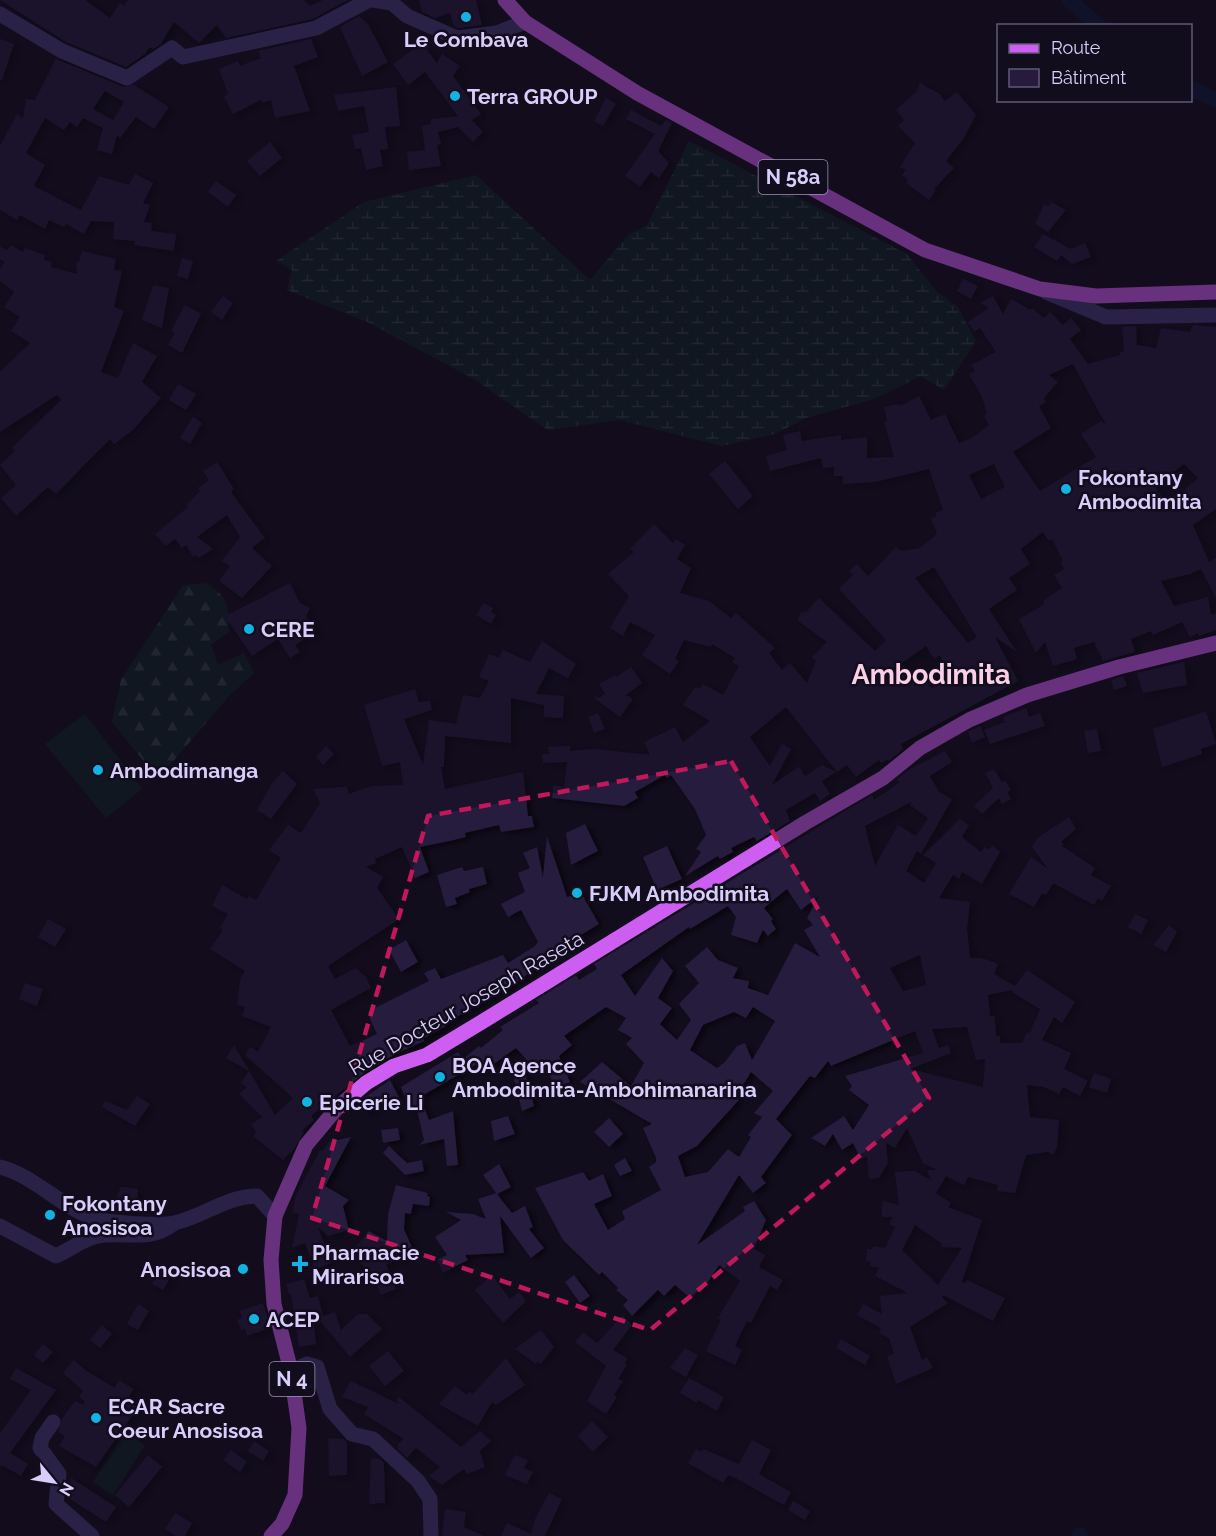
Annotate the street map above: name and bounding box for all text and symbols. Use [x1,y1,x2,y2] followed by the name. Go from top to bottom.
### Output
[459,10,473,24] marker: Le Combava
[997,24,1192,102] legend
[404,27,528,52] place label: Le Combava
[1051,37,1101,58] text: Route
[1051,67,1126,88] text: Bâtiment
[467,84,598,109] place label: Terra GROUP
[448,89,462,103] marker: Terra GROUP
[758,160,828,194] road number: N 58a
[1078,465,1202,514] place label: Fokontany Ambodimita
[1059,482,1073,496] marker: Fokontany Ambodimita
[261,617,315,642] place label: CERE
[242,622,256,636] marker: CERE
[852,659,1010,690] district label: Ambodimita
[110,758,258,783] place label: Ambodimanga
[91,763,105,777] marker: Ambodimanga
[589,881,769,906] place label: FJKM Ambodimita
[570,886,584,900] marker: FJKM Ambodimita
[344,925,588,1081] street label: Rue Docteur Joseph Raseta
[452,1053,757,1102] place label: BOA Agence Ambodimita-Ambohimanarina
[433,1070,447,1084] marker: BOA Agence Ambodimita-Ambohimanarina
[319,1090,423,1115] place label: Epicerie Li
[300,1095,314,1109] marker: Epicerie Li
[62,1191,167,1240] place label: Fokontany Anosisoa
[43,1208,57,1222] marker: Fokontany Anosisoa
[312,1240,420,1289] place label: Pharmacie Mirarisoa
[141,1257,231,1282] place label: Anosisoa
[293,1257,307,1271] marker: Pharmacie Mirarisoa
[236,1262,250,1276] marker: Anosisoa
[266,1307,320,1332] place label: ACEP
[247,1312,261,1326] marker: ACEP
[270,1362,314,1396] road number: N 4
[108,1394,263,1443] place label: ECAR Sacre Coeur Anosisoa
[89,1411,103,1425] marker: ECAR Sacre Coeur Anosisoa
[24,1452,84,1512] north arrow
[55,1479,78,1499] text: N

